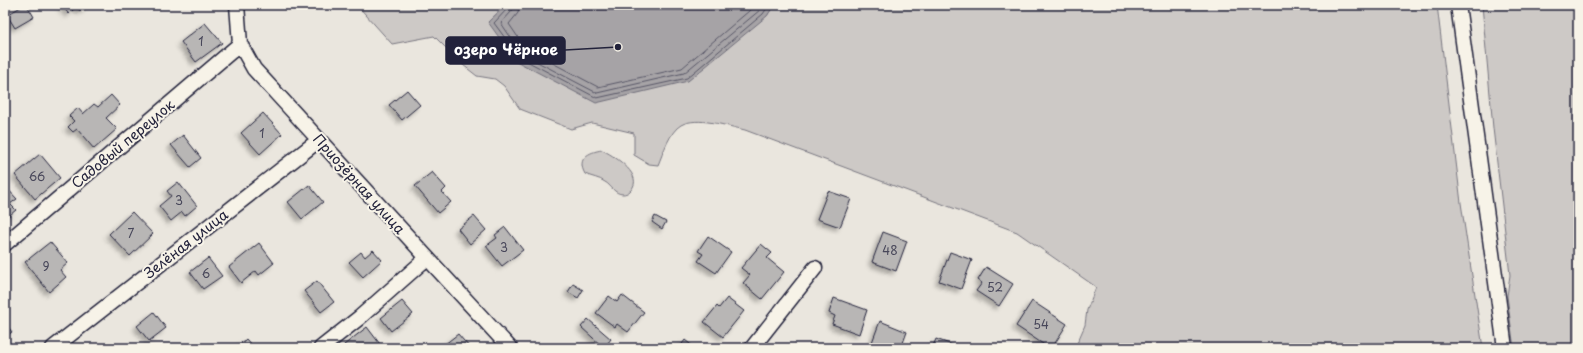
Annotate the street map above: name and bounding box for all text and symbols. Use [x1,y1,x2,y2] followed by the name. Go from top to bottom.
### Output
[198,32,204,50] house number: 1
[446,37,565,64] callout: озеро Чёрное
[454,37,558,60] text: озеро Чёрное
[67,94,179,193] street label: Садовый переулок
[259,124,265,142] house number: 1
[308,129,410,239] street label: Приозёрная улица
[29,167,45,185] house number: 66
[175,191,183,209] house number: 3
[139,204,232,283] street label: Зелёная улица
[128,224,135,242] house number: 7
[500,238,508,256] house number: 3
[882,241,898,259] house number: 48
[42,257,50,275] house number: 9
[202,264,210,282] house number: 6
[987,278,1003,296] house number: 52
[1033,315,1049,333] house number: 54

